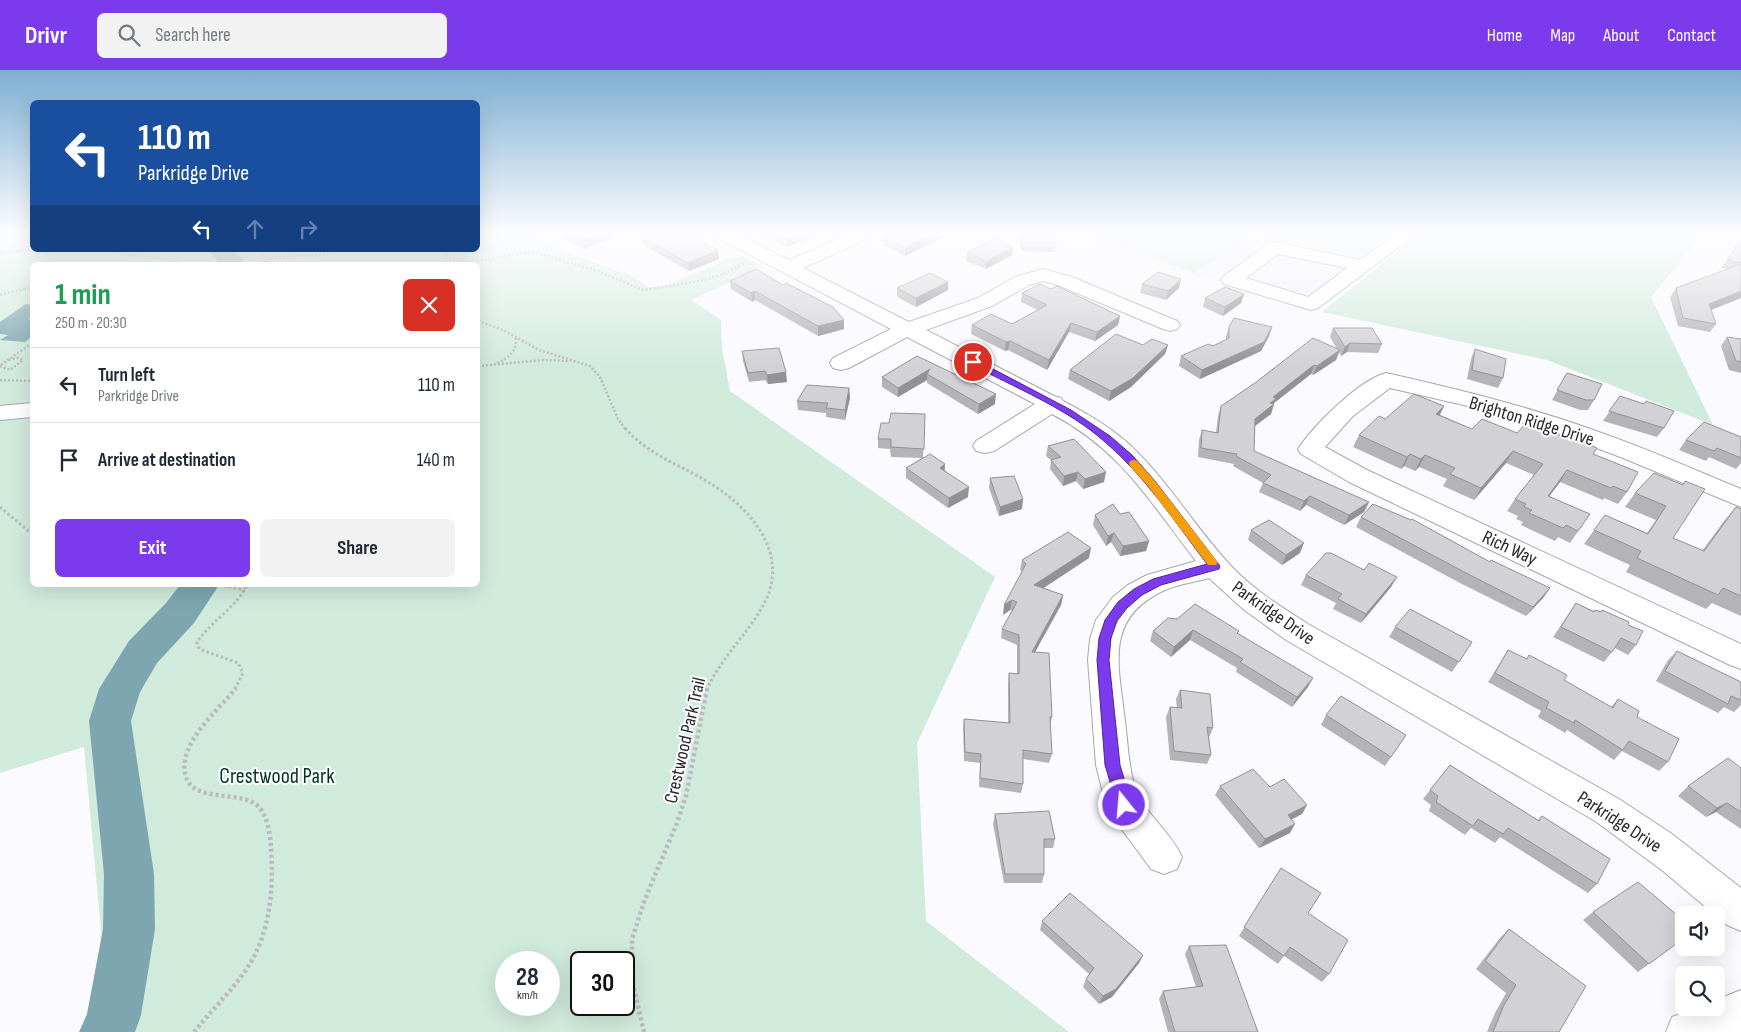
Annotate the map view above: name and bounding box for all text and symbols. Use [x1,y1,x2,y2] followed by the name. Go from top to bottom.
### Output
[97,13,447,58] search box
[25,21,67,50] text: Drivr
[115,21,143,49] icon: search
[155,24,231,47] text: Search here
[1487,25,1522,46] text: Home
[1550,25,1575,46] text: Map
[1603,25,1639,46] text: About
[1667,25,1716,46] text: Contact
[138,117,211,160] text: 110 m
[55,120,120,185] icon: left
[138,160,249,187] text: Parkridge Drive
[188,215,216,243] icon: left
[241,215,269,243] icon: ahead
[294,215,322,243] icon: right
[55,277,111,313] text: 1 min
[403,279,455,331] button: close
[55,314,127,333] text: 250 m · 20:30
[952,341,994,383] pin
[959,348,987,376] icon: arrive
[98,364,155,387] text: Turn left
[55,371,83,399] icon: left
[418,374,455,397] text: 110 m
[98,387,179,406] text: Parkridge Drive
[1466,391,1597,451] street label: Brighton Ridge Drive
[55,446,83,474] icon: arrive
[98,449,236,472] text: Arrive at destination
[417,449,455,472] text: 140 m
[55,519,250,577] button: Exit
[260,519,455,577] button: Share
[1478,526,1541,571] street label: Rich Way
[1227,576,1319,650] street label: Parkridge Drive
[660,675,711,806] street label: Crestwood Park Trail
[219,763,335,790] park label: Crestwood Park
[1097,778,1149,830] position arrow
[1573,786,1666,858] street label: Parkridge Drive
[1675,906,1725,1016] map controls
[1675,906,1725,956] button: sound
[570,951,635,1016] speed limit sign: 30
[516,962,539,993] text: 28
[1675,966,1725,1016] button: search
[517,988,538,1003] text: km/h

